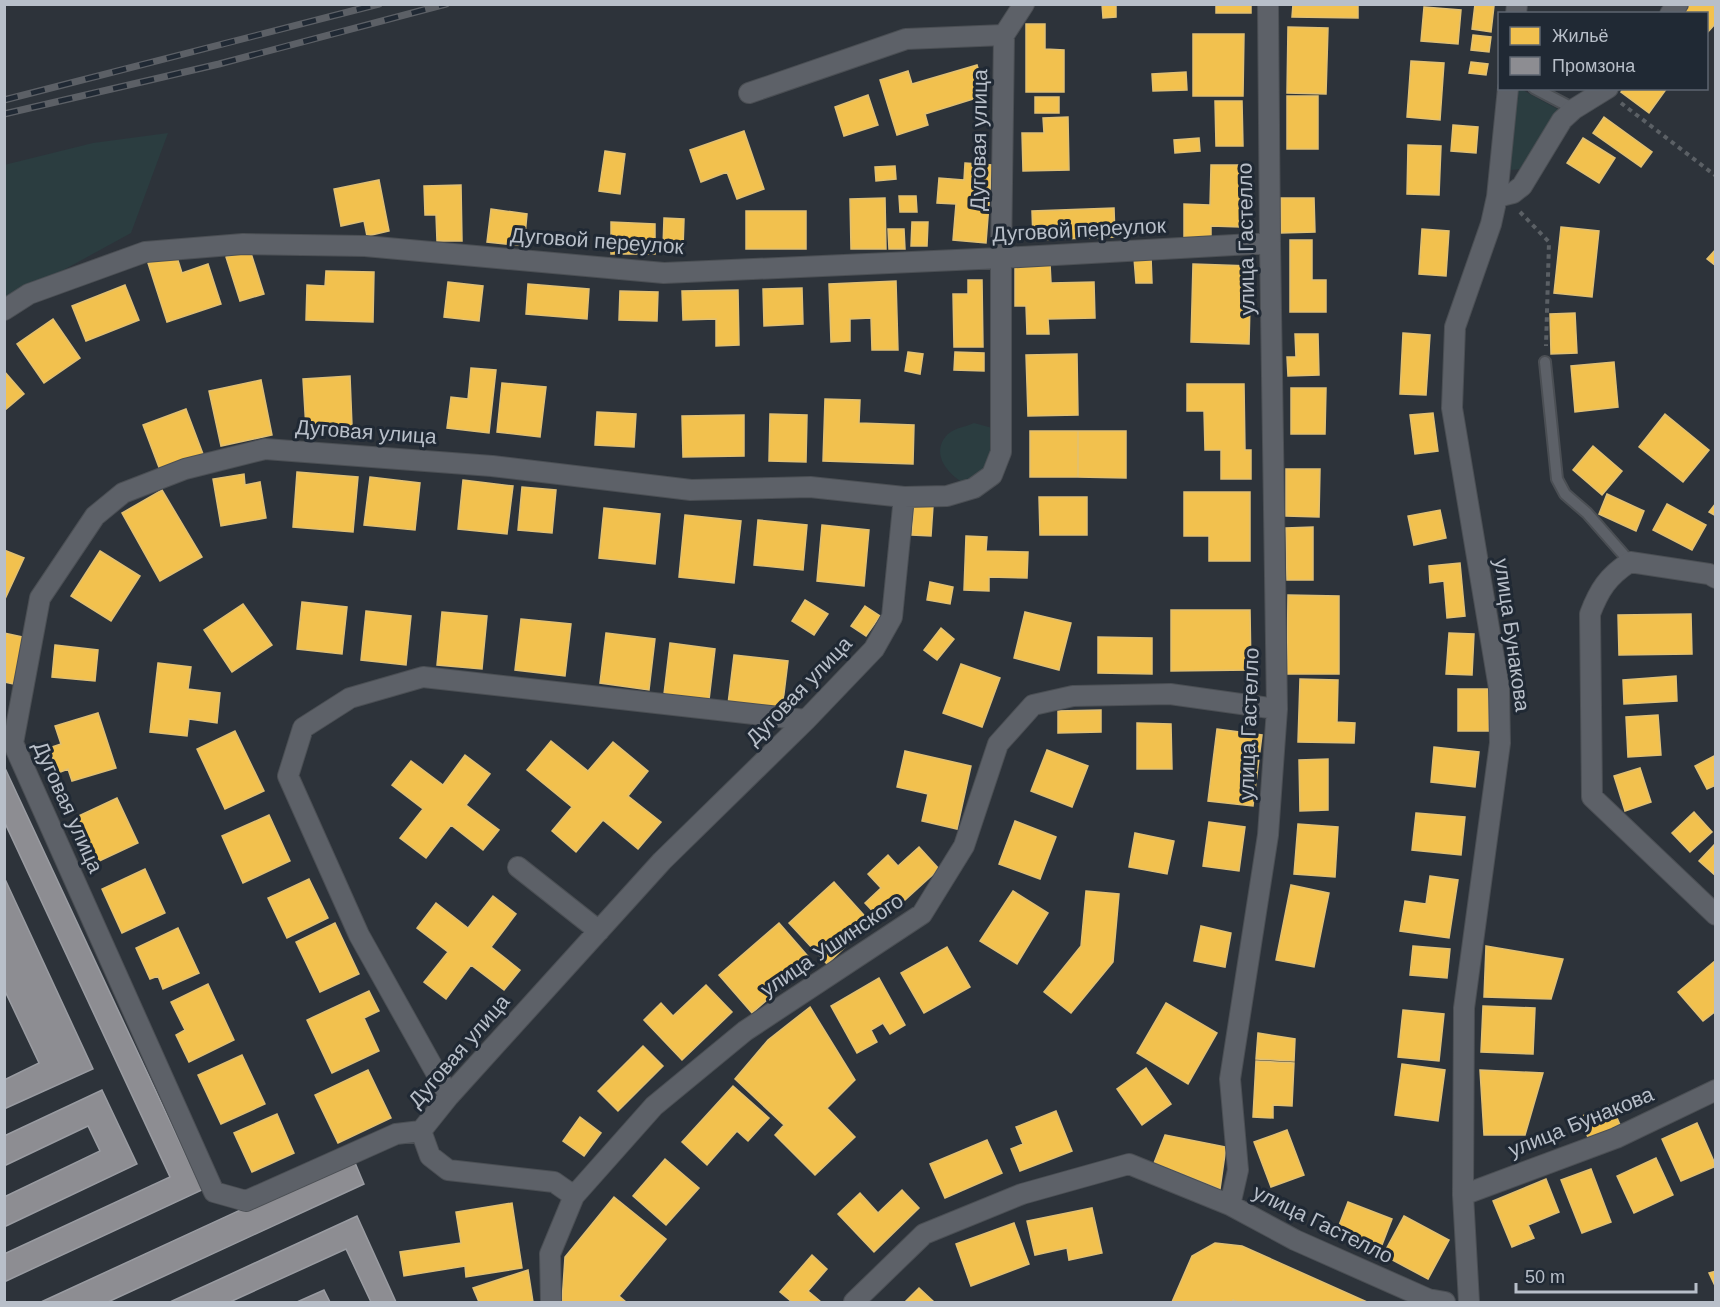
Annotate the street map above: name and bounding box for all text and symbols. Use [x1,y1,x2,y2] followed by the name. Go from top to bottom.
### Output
[1498,12,1708,90] legend
[1552,26,1609,46] text: Жильё
[1552,56,1636,76] text: Промзона
[966,69,991,211] street label: Дуговая улица
[1233,162,1258,316] street label: улица Гастелло
[992,213,1167,246] street label: Дуговой переулок
[510,223,685,258] street label: Дуговой переулок
[295,415,438,448] street label: Дуговая улица
[1490,557,1535,713] street label: улица Бунакова
[741,632,856,750] street label: Дуговая улица
[1234,647,1263,801] street label: улица Гастелло
[29,737,108,876] street label: Дуговая улица
[756,888,907,1001] street label: улица Ушинского
[403,989,514,1112] street label: Дуговая улица
[1505,1082,1657,1161] street label: улица Бунакова
[1250,1180,1397,1267] street label: улица Гастелло
[1516,1256,1696,1294] scale bar
[1525,1267,1565,1287] text: 50 m

